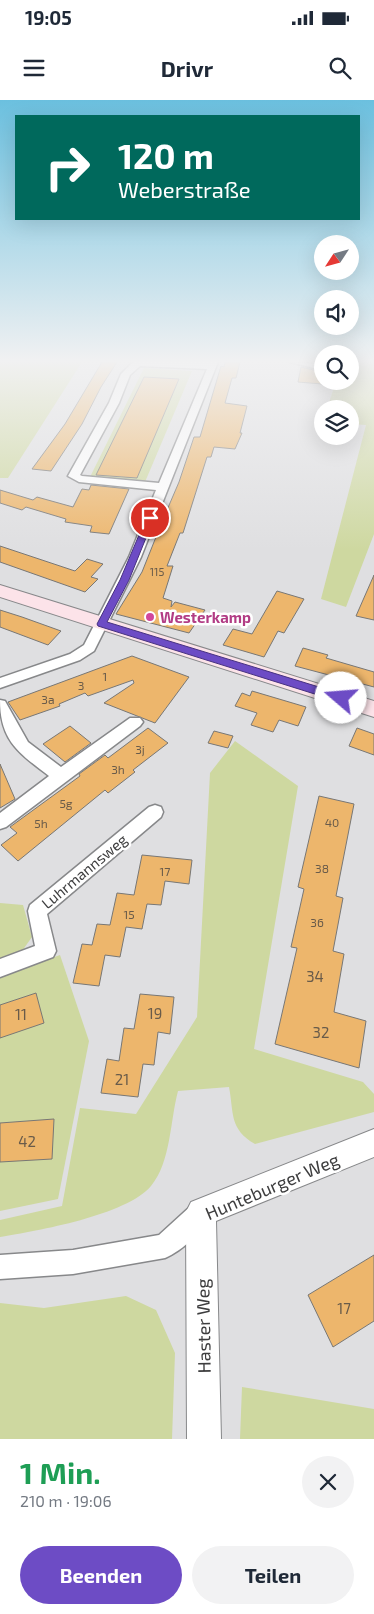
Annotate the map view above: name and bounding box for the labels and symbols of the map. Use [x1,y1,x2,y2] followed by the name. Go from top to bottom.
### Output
[314,235,359,280] north arrow
[129,497,171,539] pin
[150,565,164,578] house number: 115
[160,608,251,626] place label: Westerkamp
[144,611,156,623] marker: Westerkamp
[103,669,107,683] house number: 1
[314,671,366,723] position arrow
[78,678,84,692] house number: 3
[41,692,55,706] house number: 3a
[135,742,145,757] house number: 3j
[111,762,125,776] house number: 3h
[59,796,73,810] house number: 5g
[325,815,339,829] house number: 40
[34,816,48,830] house number: 5h
[38,830,131,912] street label: Luhrmannsweg
[315,861,329,875] house number: 38
[160,864,170,878] house number: 17
[123,907,135,921] house number: 15
[310,915,324,929] house number: 36
[306,967,324,985] house number: 34
[148,1004,162,1022] house number: 19
[15,1005,27,1023] house number: 11
[313,1023,329,1041] house number: 32
[115,1070,129,1088] house number: 21
[18,1132,36,1150] house number: 42
[202,1148,342,1224] street label: Hunteburger Weg
[191,1278,215,1374] street label: Haster Weg
[337,1299,351,1317] house number: 17

